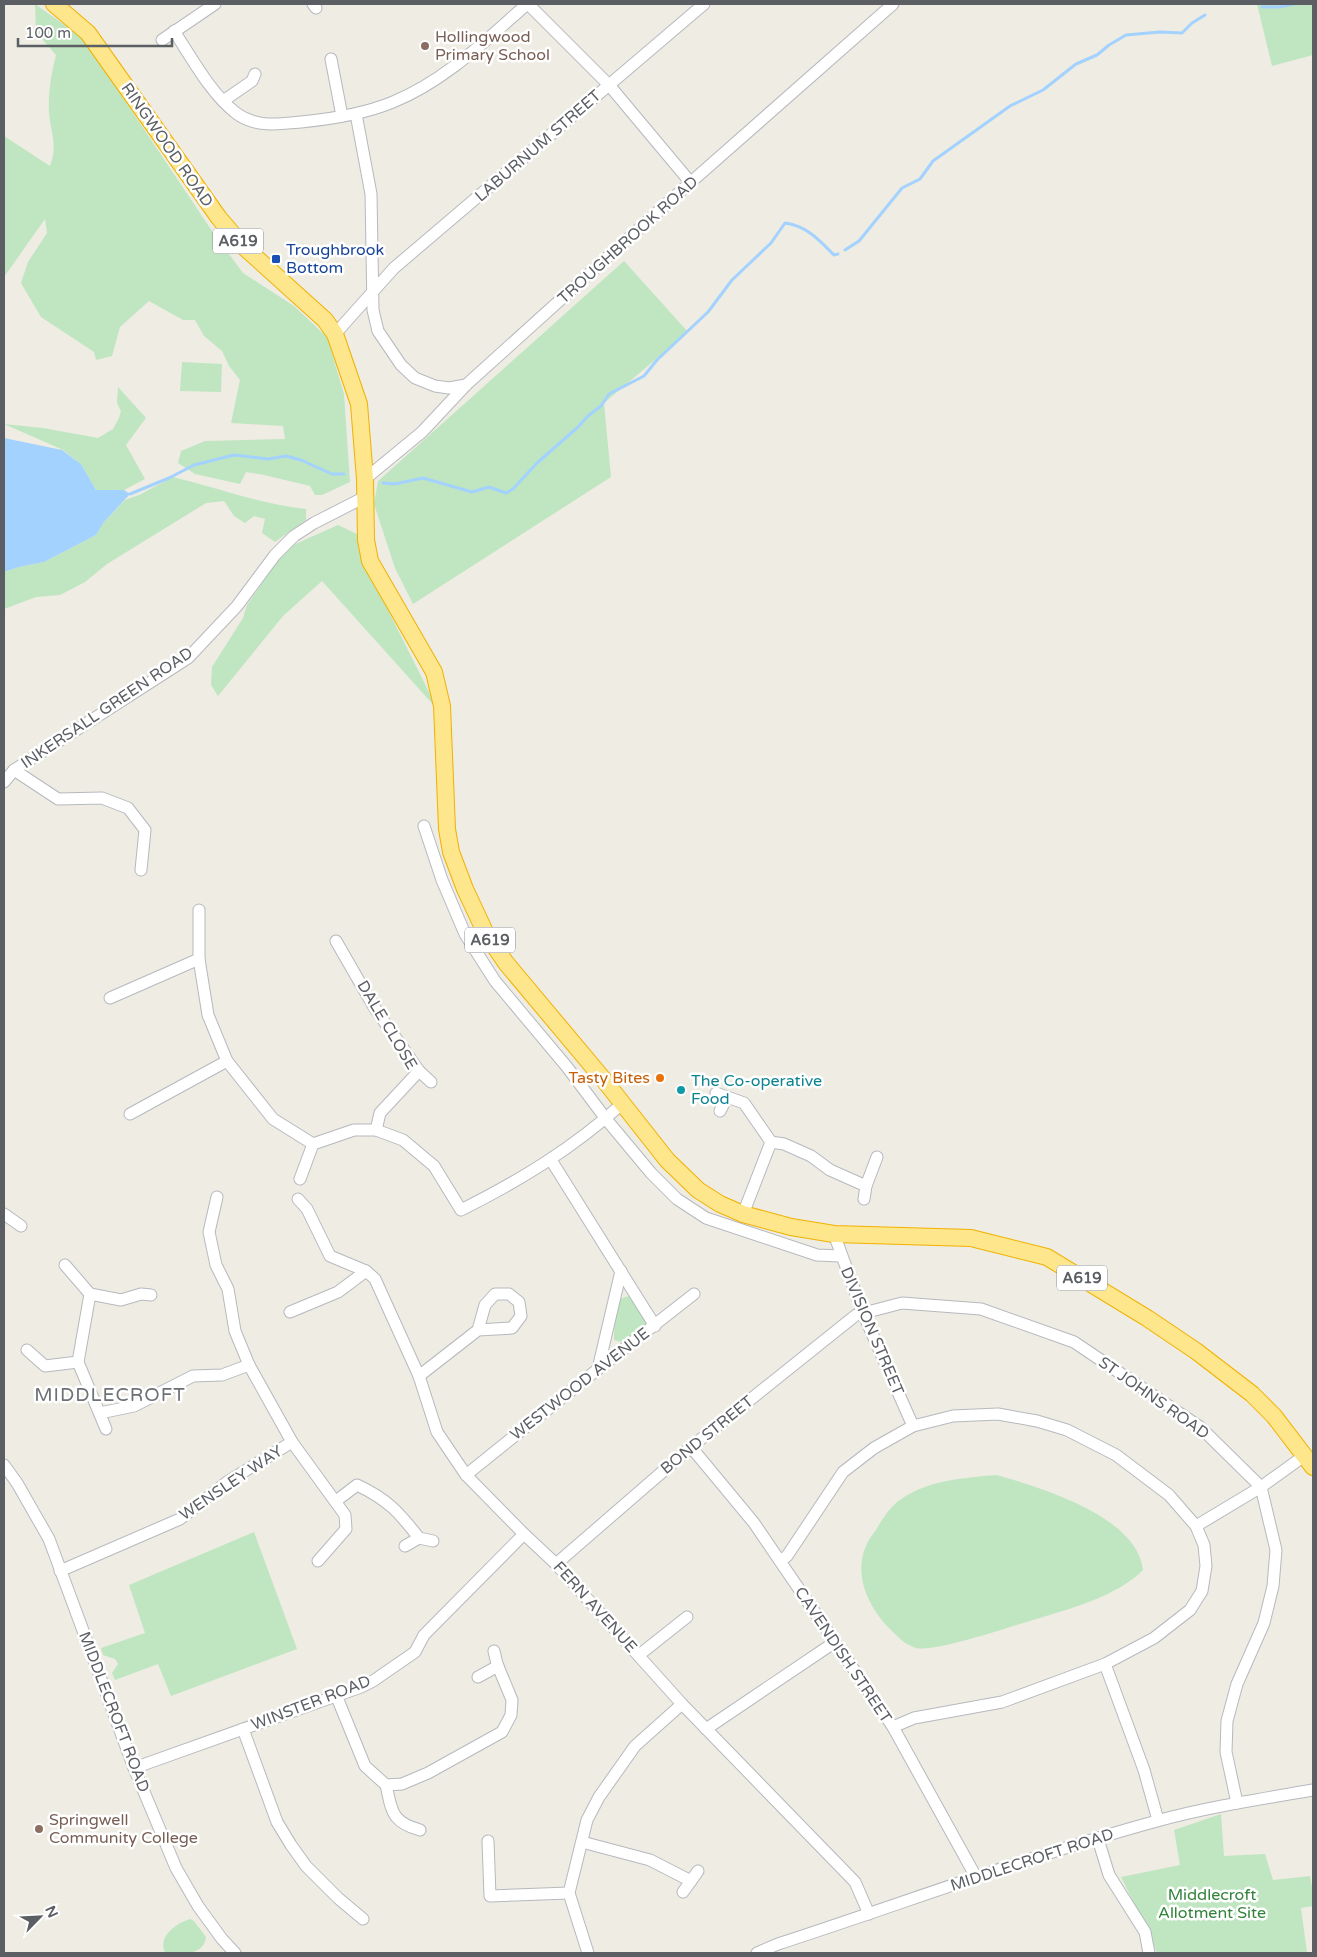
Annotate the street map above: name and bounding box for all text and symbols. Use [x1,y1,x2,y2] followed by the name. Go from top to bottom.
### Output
[18,15,171,47] scale bar
[25,24,71,42] text: 100 m
[435,27,550,65] place label: Hollingwood Primary School
[419,40,431,52] marker: Hollingwood Primary School
[117,79,217,211] street label: RINGWOOD ROAD
[471,86,605,206] street label: LABURNUM STREET
[554,172,702,308] street label: TROUGHBROOK ROAD
[213,228,263,254] road number: A619
[286,240,384,278] place label: Troughbrook Bottom
[270,253,282,265] marker: Troughbrook Bottom
[17,643,197,773] street label: INKERSALL GREEN ROAD
[465,928,515,952] road number: A619
[352,977,422,1073] street label: DALE CLOSE
[568,1068,650,1088] place label: Tasty Bites
[691,1071,822,1109] place label: The Co-operative Food
[654,1072,666,1084] marker: Tasty Bites
[675,1084,687,1096] marker: The Co-operative Food
[836,1264,908,1398] street label: DIVISION STREET
[1057,1266,1107,1290] road number: A619
[506,1323,654,1445] street label: WESTWOOD AVENUE
[1095,1352,1213,1444] street label: ST JOHNS ROAD
[34,1384,186,1406] district label: MIDDLECROFT
[657,1391,758,1479] street label: BOND STREET
[176,1441,286,1525] street label: WENSLEY WAY
[549,1557,641,1657] street label: FERN AVENUE
[790,1583,896,1727] street label: CAVENDISH STREET
[74,1629,154,1795] street label: MIDDLECROFT ROAD
[248,1671,374,1735] street label: WINSTER ROAD
[49,1810,198,1848] place label: Springwell Community College
[33,1823,45,1835] marker: Springwell Community College
[948,1824,1116,1896] street label: MIDDLECROFT ROAD
[1158,1885,1266,1923] park label: Middlecroft Allotment Site
[15,1892,65,1942] north arrow
[41,1903,61,1921] text: N

